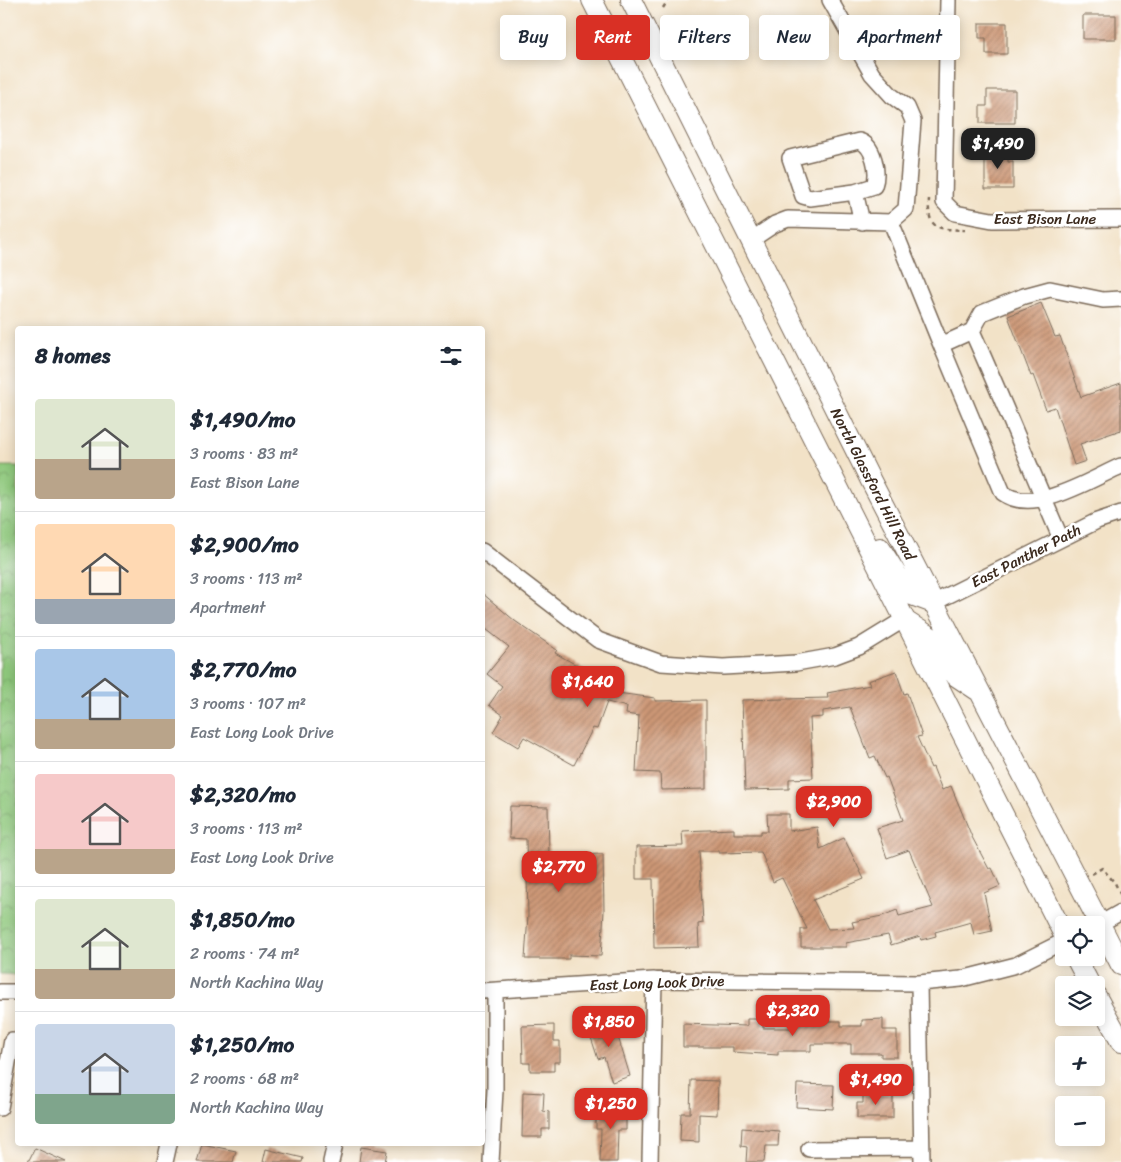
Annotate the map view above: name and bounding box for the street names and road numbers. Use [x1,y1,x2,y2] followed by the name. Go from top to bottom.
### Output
[994,206,1097,232] street label: East Bison Lane
[823,403,923,566] street label: North Glassford Hill Road
[966,517,1086,595] street label: East Panther Path
[589,968,725,998] street label: East Long Look Drive

